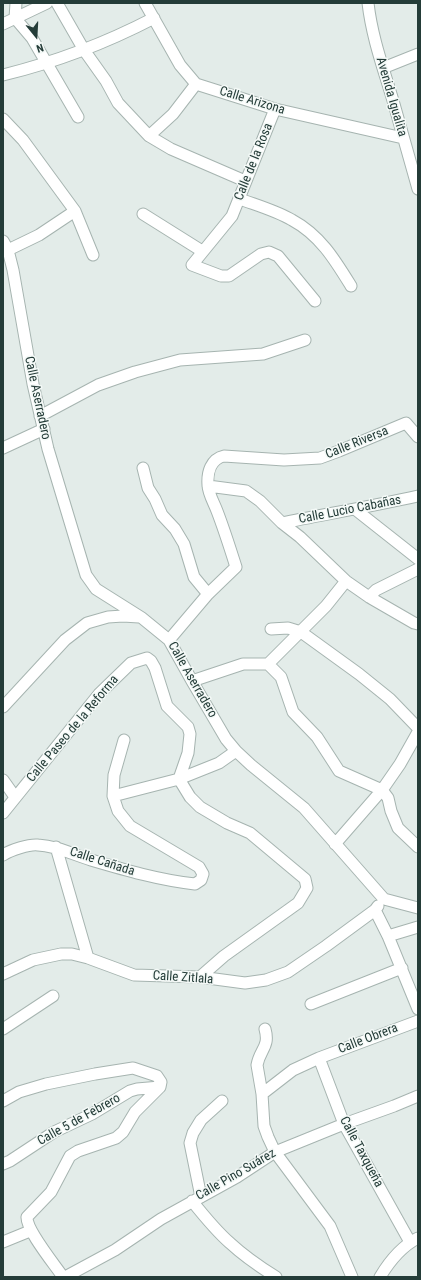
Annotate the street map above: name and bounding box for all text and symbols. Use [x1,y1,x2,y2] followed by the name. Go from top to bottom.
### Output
[16,16,56,56] north arrow
[35,41,45,55] text: N
[372,55,410,139] street label: Avenida Igualita
[217,84,287,118] street label: Calle Arizona
[231,121,277,203] street label: Calle de la Rosa
[21,355,53,441] street label: Calle Aserradero
[323,423,391,463] street label: Calle Riversa
[297,492,403,528] street label: Calle Lucio Cabañas
[164,639,220,721] street label: Calle Aserradero
[24,672,122,786] street label: Calle Paseo de la Reforma
[68,844,136,880] street label: Calle Cañada
[152,968,214,988] street label: Calle Zitlala
[336,1020,400,1058] street label: Calle Obrera
[35,1091,123,1149] street label: Calle 5 de Febrero
[336,1114,386,1190] street label: Calle Taxqueña
[193,1146,279,1204] street label: Calle Pino Suárez

